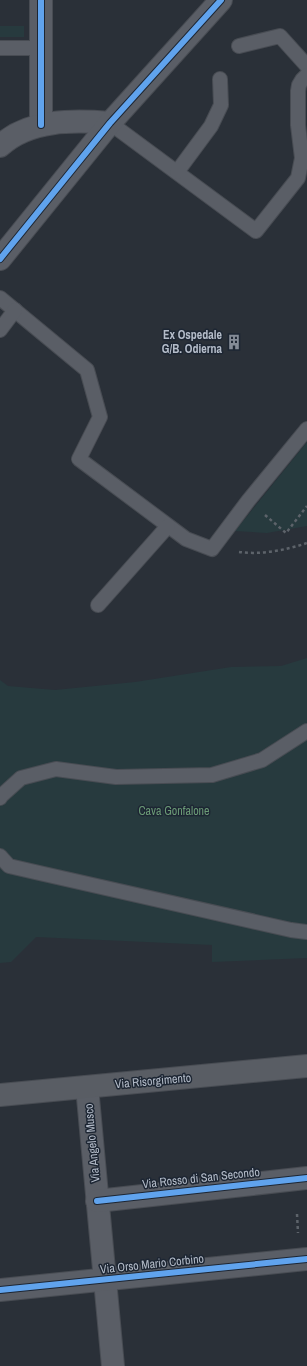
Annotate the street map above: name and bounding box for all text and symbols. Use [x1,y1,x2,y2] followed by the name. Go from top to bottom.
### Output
[162,327,223,357] place label: Ex Ospedale G/B. Odierna
[225,333,243,351] building icon: Ex Ospedale G/B. Odierna
[138,803,210,819] park label: Cava Gonfalone
[114,1070,192,1092] street label: Via Risorgimento
[81,1103,103,1183] street label: Via Angelo Musco
[141,1164,261,1192] street label: Via Rosso di San Secondo
[99,1251,205,1277] street label: Via Orso Mario Corbino

